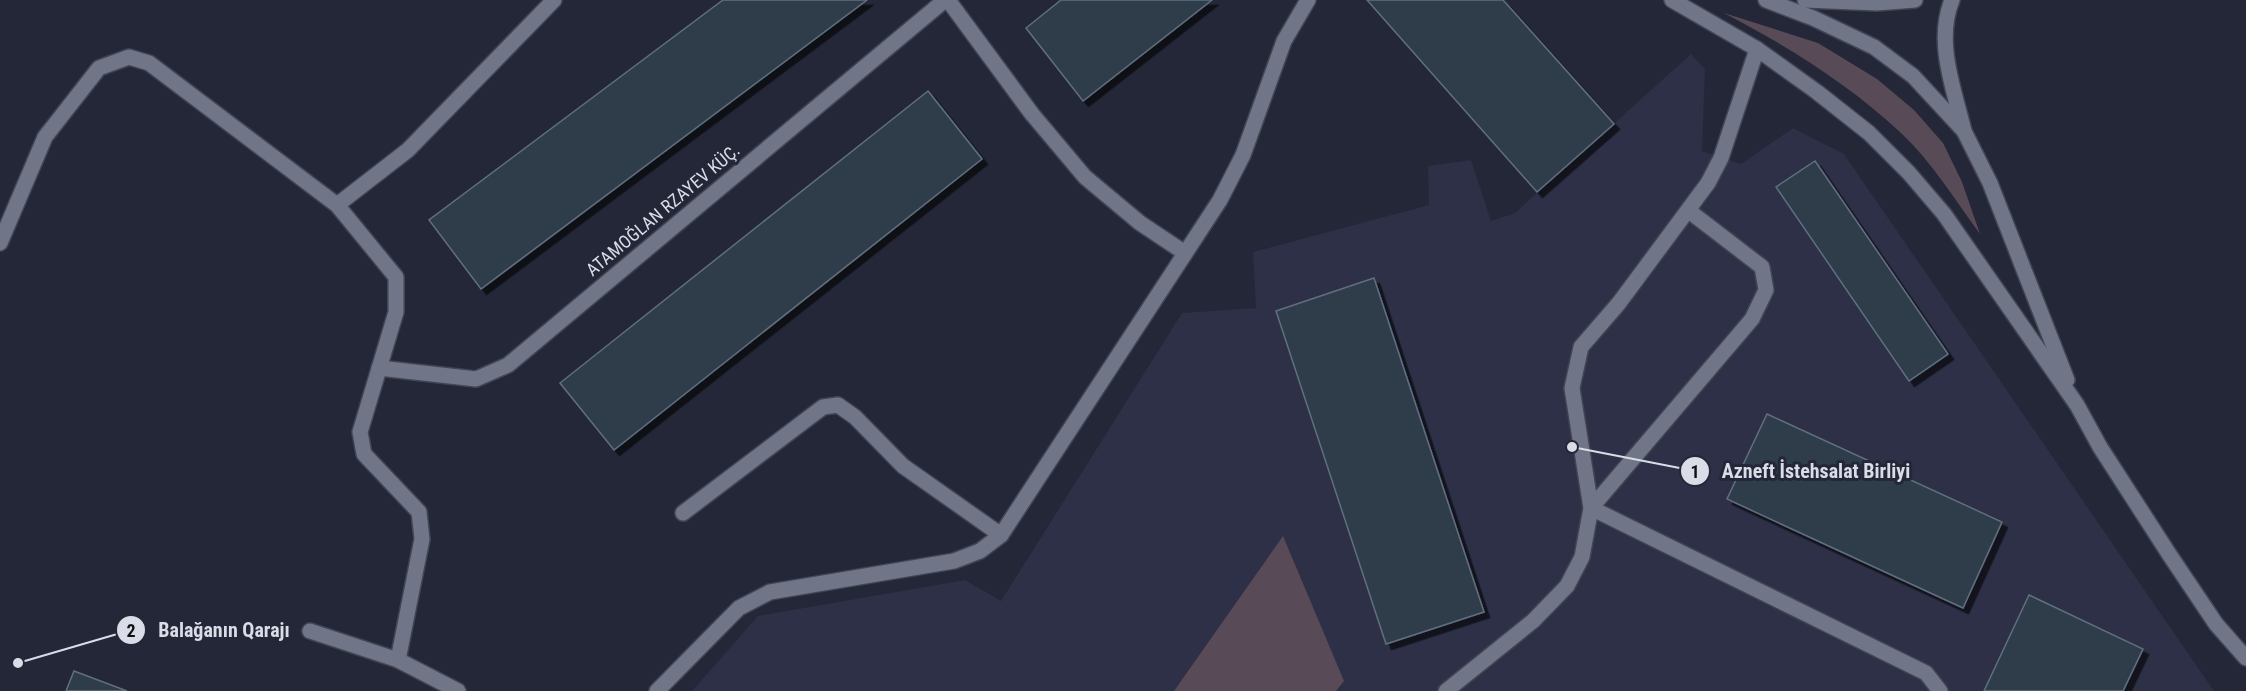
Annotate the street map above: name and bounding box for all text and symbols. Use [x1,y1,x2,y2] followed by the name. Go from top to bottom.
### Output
[582,139,744,280] street label: ATAMOĞLAN RZAYEV KÜÇ.
[1680,452,1922,490] callout: Azneft İstehsalat Birliyi
[1722,459,1910,483] text: Azneft İstehsalat Birliyi
[1690,461,1700,482] text: 1
[116,611,302,649] callout: Balağanın Qarajı
[158,618,290,642] text: Balağanın Qarajı
[126,620,136,641] text: 2

